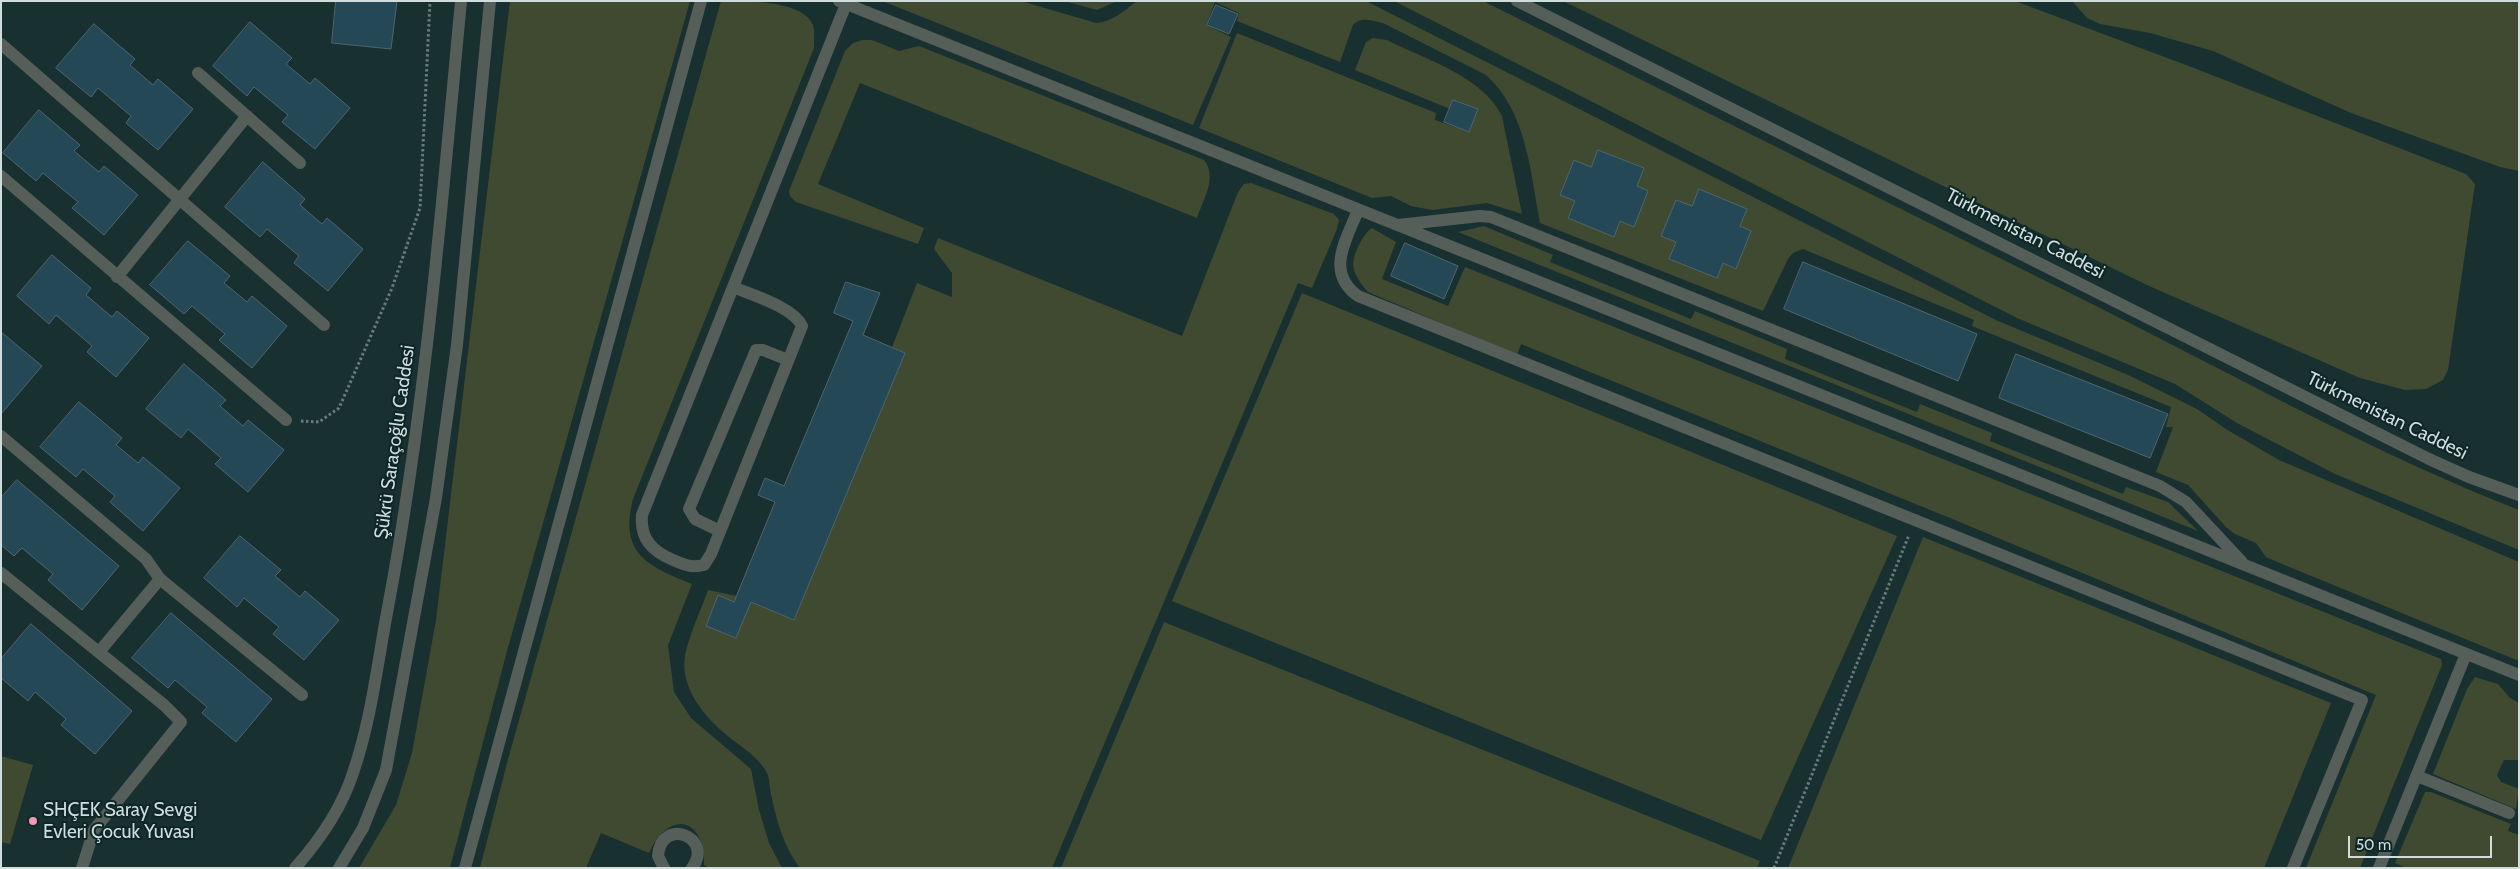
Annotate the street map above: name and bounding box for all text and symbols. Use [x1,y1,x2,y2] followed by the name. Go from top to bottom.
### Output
[1942,184,2108,284] street label: Türkmenistan Caddesi
[370,344,420,540] street label: Şükrü Saraçoğlu Caddesi
[2303,367,2471,465] street label: Türkmenistan Caddesi
[43,799,197,843] place label: SHÇEK Saray Sevgi Evleri Çocuk Yuvası
[27,815,39,827] marker: SHÇEK Saray Sevgi Evleri Çocuk Yuvası
[2350,826,2494,858] scale bar
[2356,836,2391,854] text: 50 m

